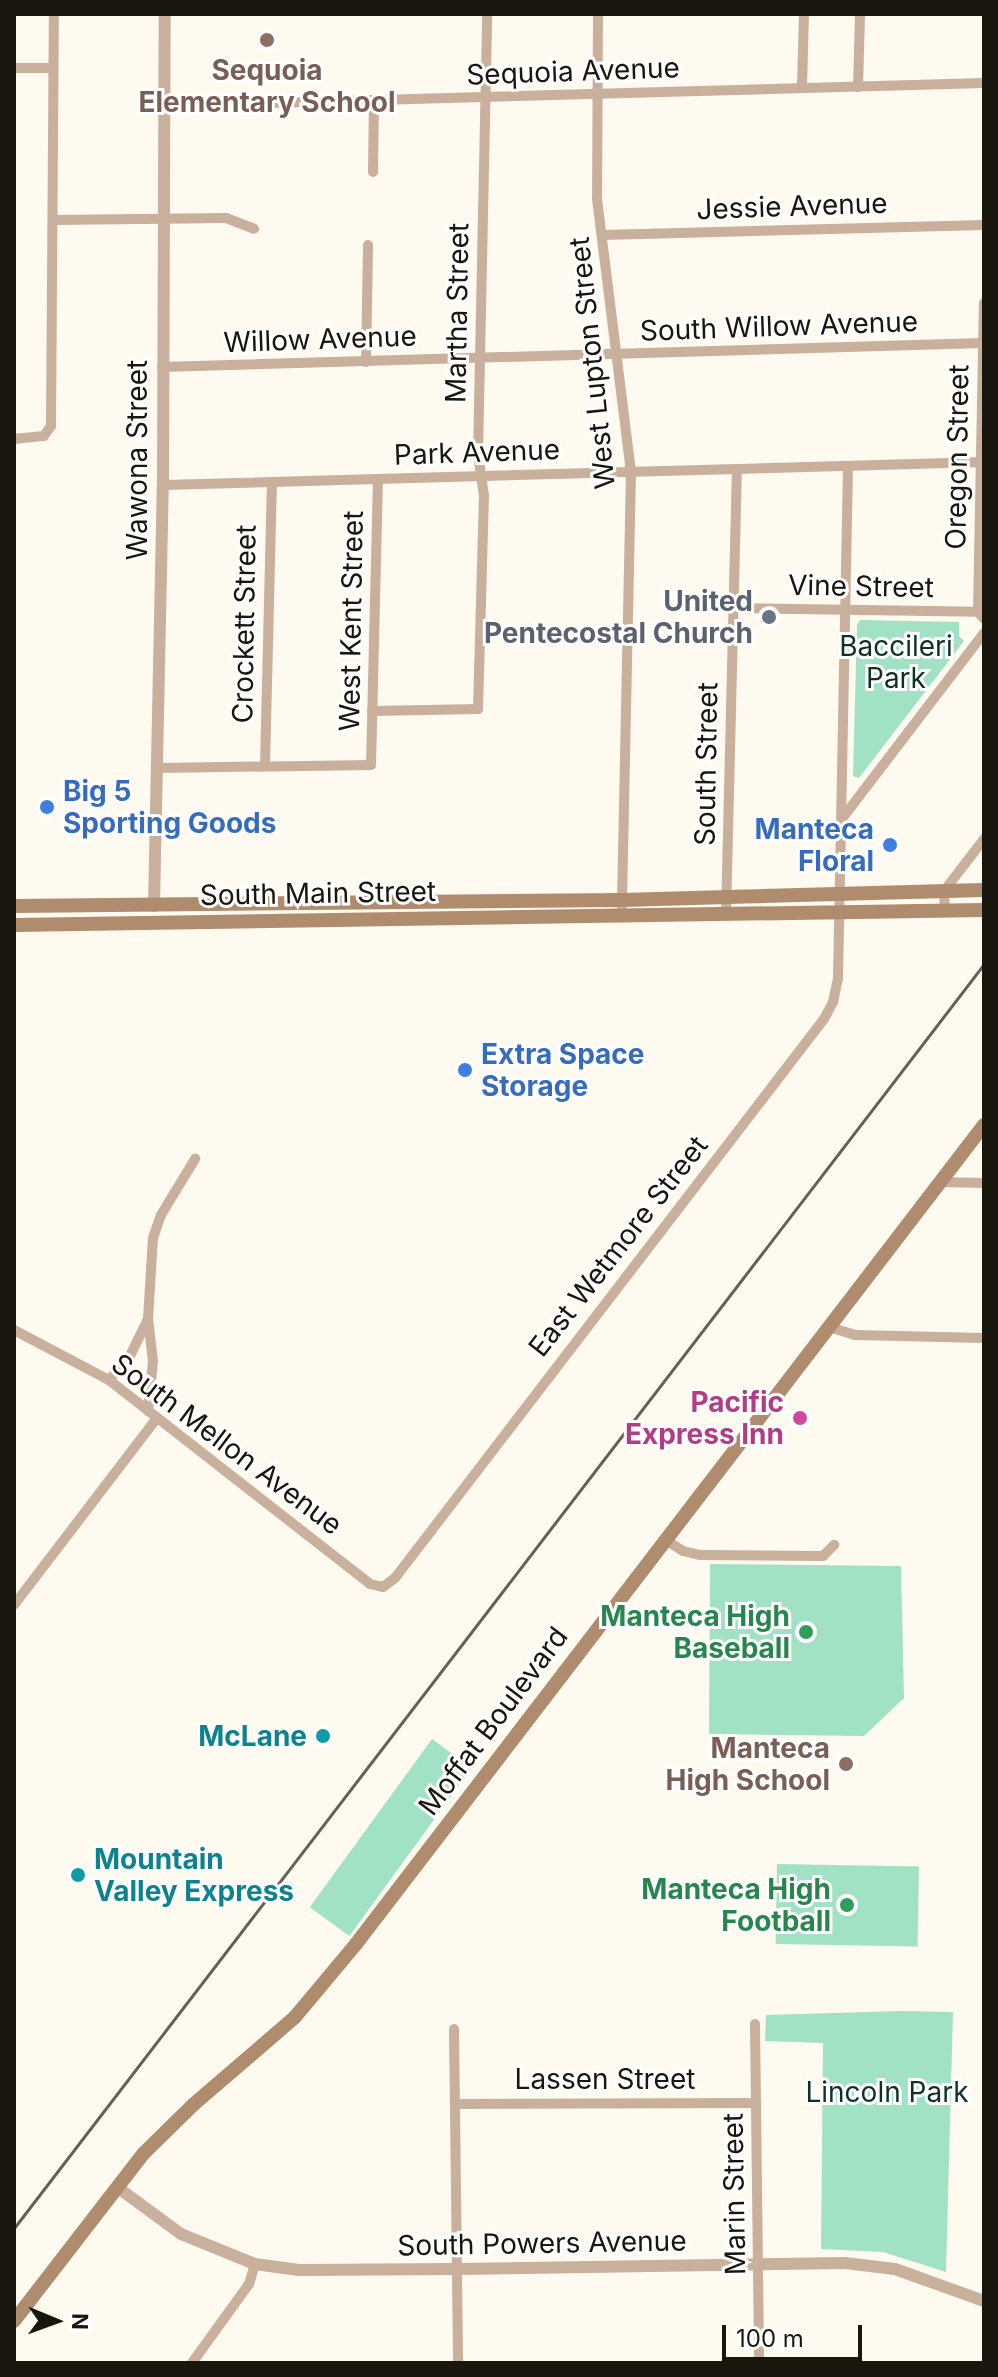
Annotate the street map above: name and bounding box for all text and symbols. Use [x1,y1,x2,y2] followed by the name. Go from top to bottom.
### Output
[258,31,276,49] marker: Sequoia Elementary School
[466,50,680,92] street label: Sequoia Avenue
[138,53,396,119] place label: Sequoia Elementary School
[696,186,888,226] street label: Jessie Avenue
[439,223,475,403] street label: Martha Street
[562,235,622,491] street label: West Lupton Street
[639,304,919,348] street label: South Willow Avenue
[223,319,417,359] street label: Willow Avenue
[120,360,154,560] street label: Wawona Street
[939,364,975,550] street label: Oregon Street
[393,432,561,472] street label: Park Avenue
[332,510,370,732] street label: West Kent Street
[225,524,263,724] street label: Crockett Street
[788,568,934,604] street label: Vine Street
[484,584,753,650] place label: United Pentecostal Church
[760,608,778,626] marker: United Pentecostal Church
[839,629,953,695] park label: Baccileri Park
[688,682,724,846] street label: South Street
[63,774,276,840] place label: Big 5 Sporting Goods
[38,798,56,816] marker: Big 5 Sporting Goods
[755,812,874,878] place label: Manteca Floral
[881,836,899,854] marker: Manteca Floral
[200,874,436,912] street label: South Main Street
[481,1037,644,1103] place label: Extra Space Storage
[456,1061,474,1079] marker: Extra Space Storage
[521,1129,715,1363] street label: East Wetmore Street
[105,1346,349,1542] street label: South Mellon Avenue
[625,1385,784,1451] place label: Pacific Express Inn
[791,1409,809,1427] marker: Pacific Express Inn
[600,1599,790,1665] place label: Manteca High Baseball
[411,1620,575,1822] street label: Moffat Boulevard
[797,1623,815,1641] marker: Manteca High Baseball
[198,1719,307,1753] place label: McLane
[314,1727,332,1745] marker: McLane
[666,1731,830,1797] place label: Manteca High School
[837,1755,855,1773] marker: Manteca High School
[94,1842,294,1908] place label: Mountain Valley Express
[69,1866,87,1884] marker: Mountain Valley Express
[641,1872,831,1938] place label: Manteca High Football
[838,1896,856,1914] marker: Manteca High Football
[515,2062,695,2096] street label: Lassen Street
[805,2075,969,2109] park label: Lincoln Park
[716,2113,752,2275] street label: Marin Street
[397,2224,687,2262] street label: South Powers Avenue
[16,2281,96,2361] north arrow
[726,2309,866,2359] scale bar
[67,2313,93,2330] text: N
[736,2324,804,2353] text: 100 m

